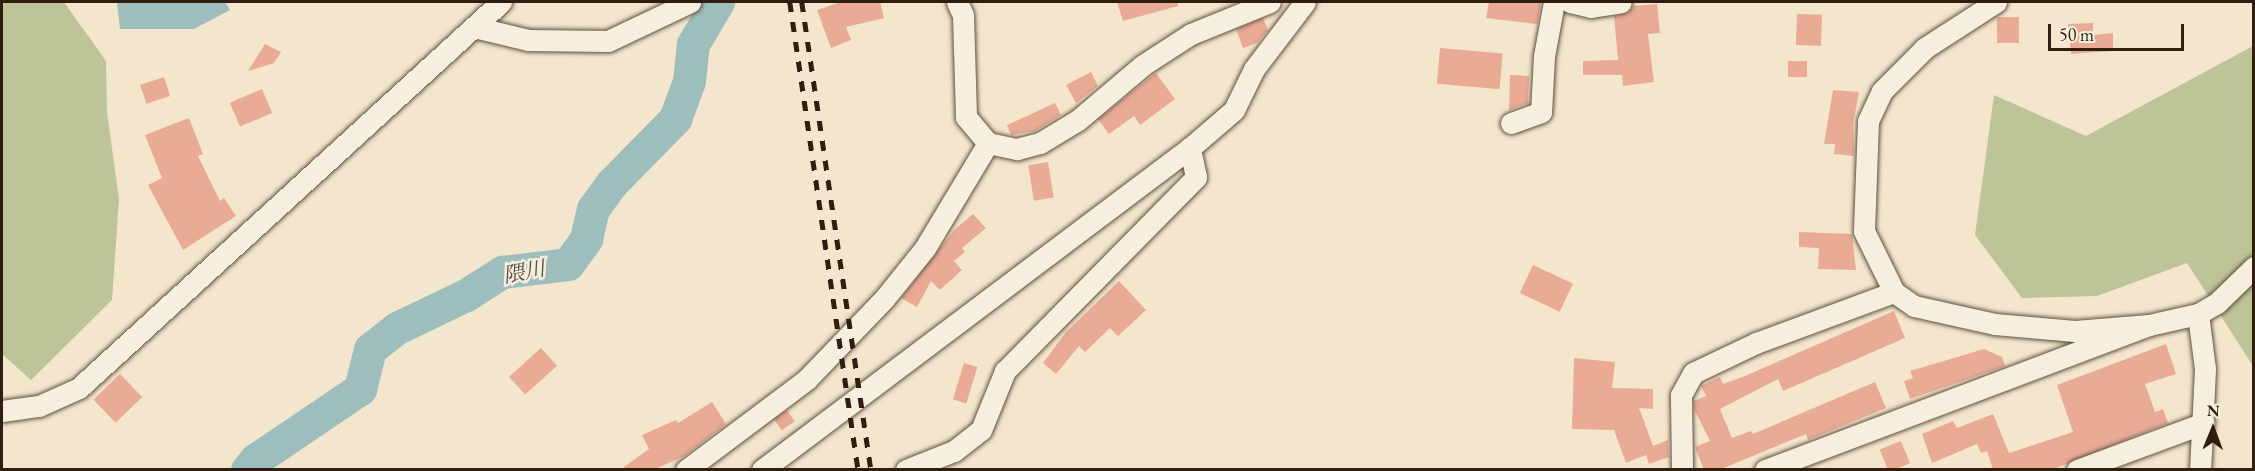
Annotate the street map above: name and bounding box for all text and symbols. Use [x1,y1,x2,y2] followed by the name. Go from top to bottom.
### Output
[2051,12,2188,50] scale bar
[2059,23,2094,46] text: 50 m
[501,256,547,288] water label: 隈川
[2183,399,2243,459] north arrow
[2207,400,2220,421] text: N

